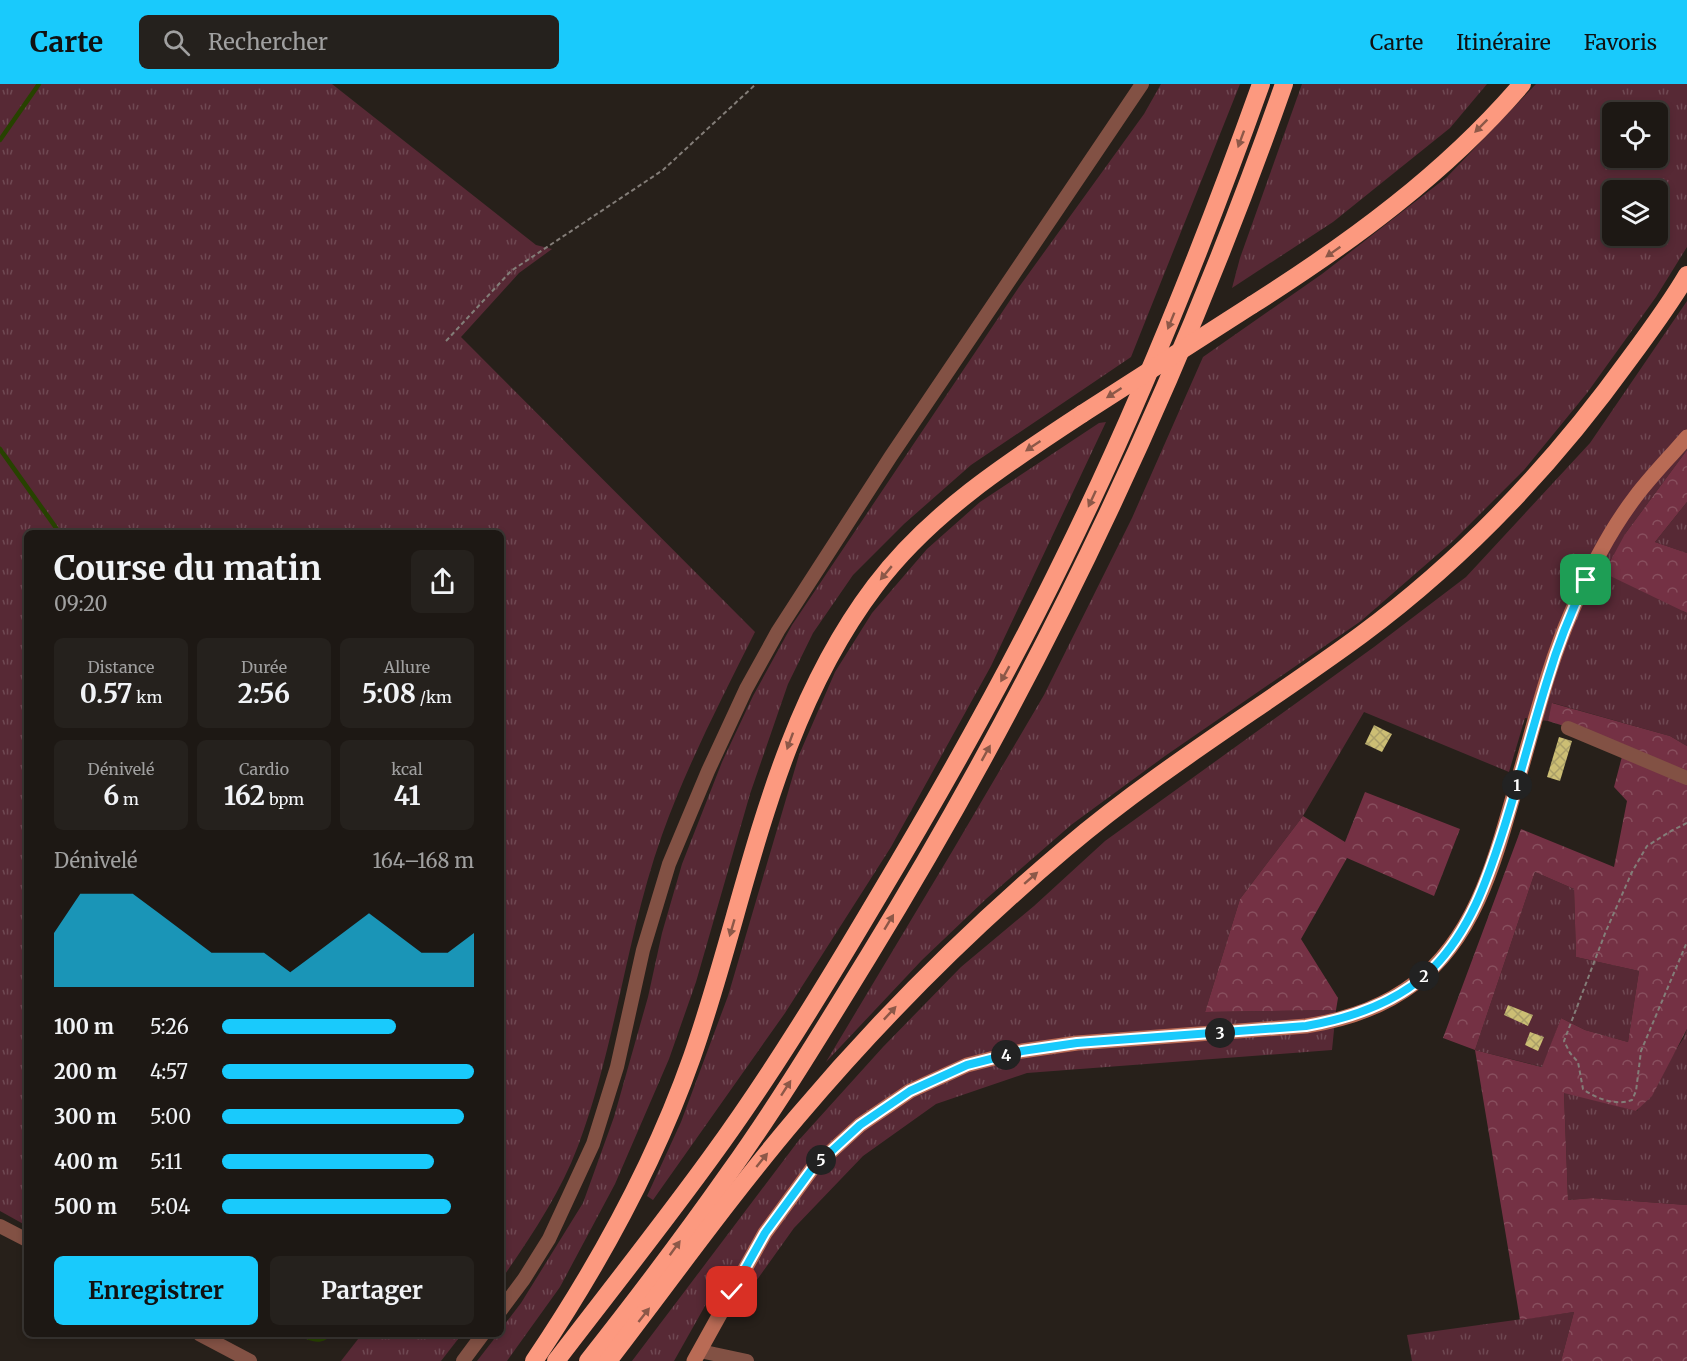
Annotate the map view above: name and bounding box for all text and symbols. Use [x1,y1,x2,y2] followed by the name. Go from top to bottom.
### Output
[139,15,559,69] search box
[30,24,103,60] text: Carte
[160,26,193,59] icon: search
[208,28,328,56] text: Rechercher
[1370,29,1423,56] text: Carte
[1456,29,1551,56] text: Itinéraire
[1584,29,1657,56] text: Favoris
[1602,102,1668,246] map controls
[1602,102,1668,168] button: locate
[1475,119,1489,133] one-way arrow
[1236,130,1246,148] one-way arrow
[1602,180,1668,246] button: layers
[1325,246,1341,258] one-way arrow
[1166,312,1175,330] one-way arrow
[1106,388,1122,399] one-way arrow
[1026,440,1042,452] one-way arrow
[1087,491,1096,508] one-way arrow
[54,548,321,589] text: Course du matin
[411,550,474,613] button: share
[1560,554,1611,605] pin
[1569,563,1602,596] icon: arrive
[879,565,892,581] one-way arrow
[54,591,108,616] text: 09:20
[88,657,154,677] text: Distance
[241,657,287,677] text: Durée
[384,657,430,677] text: Allure
[1000,666,1010,683] one-way arrow
[80,677,132,710] text: 0.57
[238,677,290,710] text: 2:56
[362,677,416,710] text: 5:08
[132,687,162,707] text: km
[416,687,452,707] text: /km
[784,733,794,751] one-way arrow
[981,745,992,761] one-way arrow
[88,759,154,779] text: Dénivelé
[239,759,289,779] text: Cardio
[391,759,423,779] text: kcal
[1502,770,1532,800] pin: 1
[1513,775,1521,795] text: 1
[103,779,119,812] text: 6
[224,779,265,812] text: 162
[394,779,420,812] text: 41
[119,789,139,809] text: m
[265,789,304,809] text: bpm
[54,848,138,873] text: Dénivelé
[373,848,474,873] text: 164–168 m
[1023,872,1038,885] one-way arrow
[884,914,895,930] one-way arrow
[727,919,736,937] one-way arrow
[1409,961,1439,991] pin: 2
[1419,966,1429,986] text: 2
[883,1005,897,1020] one-way arrow
[54,1014,114,1039] text: 100 m
[150,1014,189,1039] text: 5:26
[1205,1018,1235,1048] pin: 3
[1215,1023,1225,1043] text: 3
[991,1040,1021,1070] pin: 4
[1001,1045,1011,1065] text: 4
[54,1059,117,1084] text: 200 m
[150,1059,188,1084] text: 4:57
[781,1080,792,1096] one-way arrow
[54,1104,117,1129] text: 300 m
[150,1104,191,1129] text: 5:00
[806,1145,836,1175] pin: 5
[54,1149,118,1174] text: 400 m
[150,1149,182,1174] text: 5:11
[816,1150,826,1170] text: 5
[755,1153,768,1168] one-way arrow
[54,1194,117,1219] text: 500 m
[150,1194,190,1219] text: 5:04
[669,1240,681,1256] one-way arrow
[54,1256,258,1325] button: Enregistrer
[270,1256,474,1325] button: Partager
[706,1266,757,1317] pin
[715,1275,748,1308] icon: check
[637,1307,650,1323] one-way arrow

